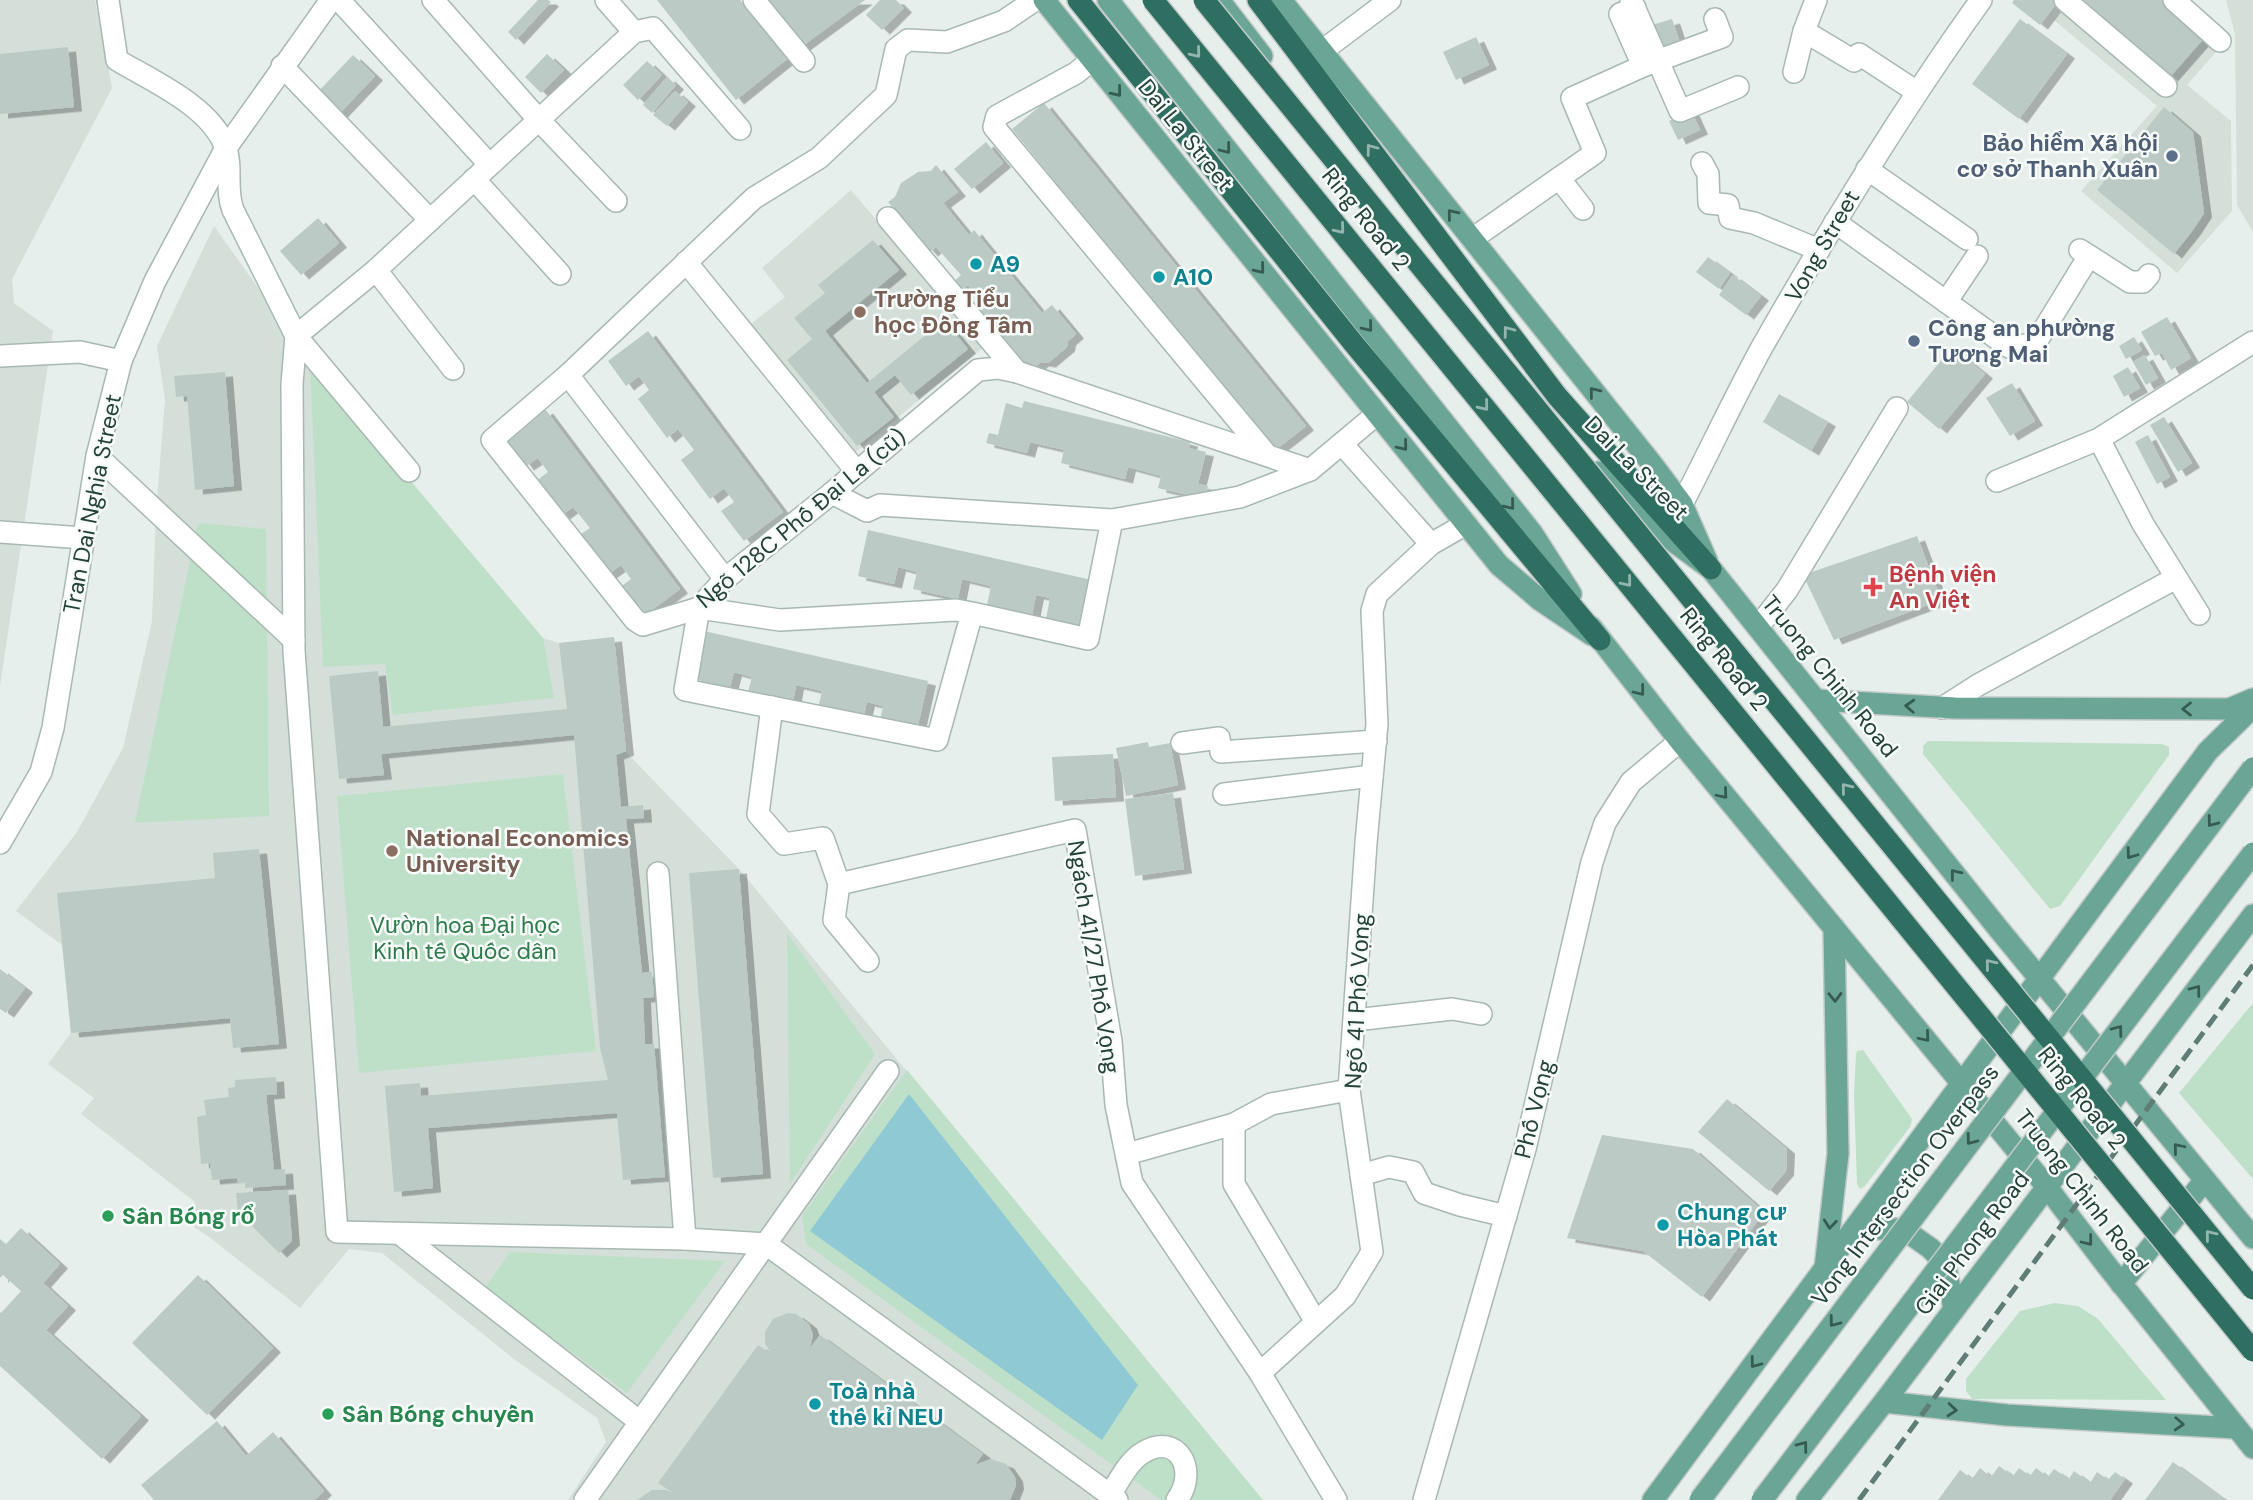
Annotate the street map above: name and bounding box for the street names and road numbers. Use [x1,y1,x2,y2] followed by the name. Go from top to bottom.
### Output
[1132,73,1240,197] street label: Dai La Street
[1315,161,1417,277] street label: Ring Road 2
[1778,184,1866,308] street label: Vong Street
[56,392,128,616] street label: Tran Dai Nghia Street
[1578,409,1696,527] street label: Dai La Street
[690,421,912,615] street label: Ngõ 128C Phố Đại La (cũ)
[1755,589,1905,763] street label: Truong Chinh Road
[1673,601,1775,717] street label: Ring Road 2
[1061,838,1127,1076] street label: Ngách 41/27 Phố Vọng
[1337,912,1377,1090] street label: Ngõ 41 Phố Vọng
[2031,1040,2133,1156] street label: Ring Road 2
[1507,1056,1561,1161] street label: Phố Vọng
[1804,1058,2006,1312] street label: Vong Intersection Overpass
[2008,1103,2156,1279] street label: Truong Chinh Road
[1908,1165,2036,1321] street label: Giai Phong Road

